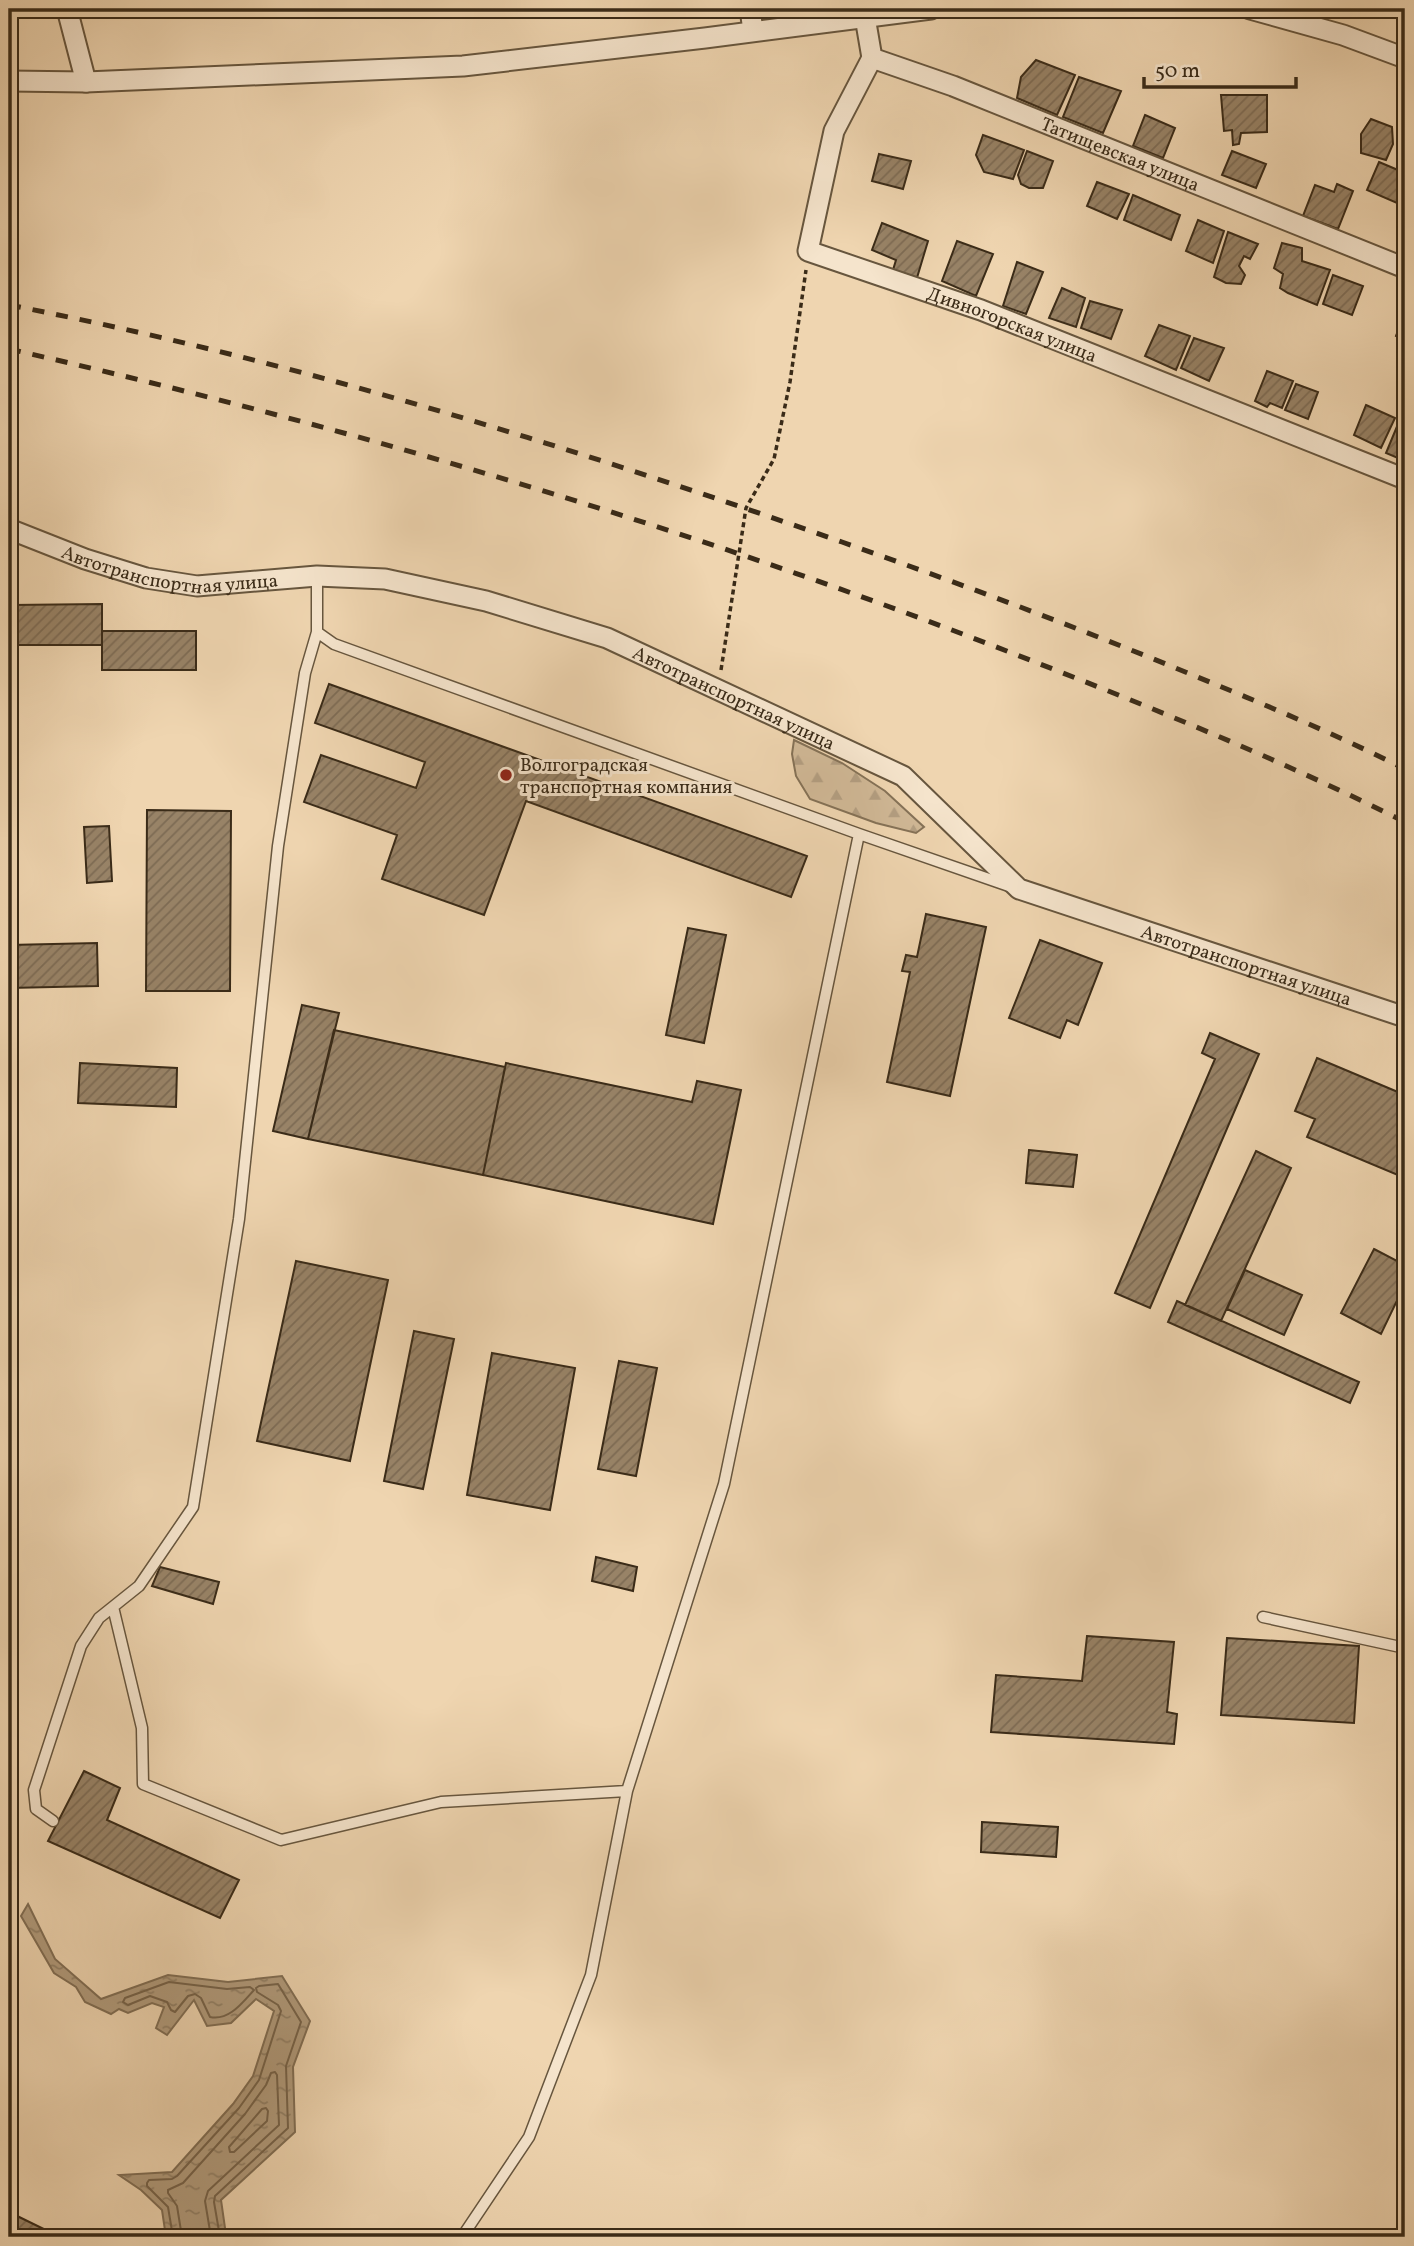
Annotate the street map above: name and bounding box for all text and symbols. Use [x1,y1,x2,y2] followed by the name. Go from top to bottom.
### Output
[1144,46,1297,90] scale bar
[1155,57,1200,86] text: 50 m
[1037,112,1203,199] street label: Татищевская улица
[923,282,1100,370] street label: Дивногорская улица
[57,540,279,602] street label: Автотранспортная улица
[628,641,839,758] street label: Автотранспортная улица
[520,753,733,801] place label: Волгоградская транспортная компания
[498,767,514,783] marker: Волгоградская транспортная компания
[1137,919,1355,1013] street label: Автотранспортная улица

